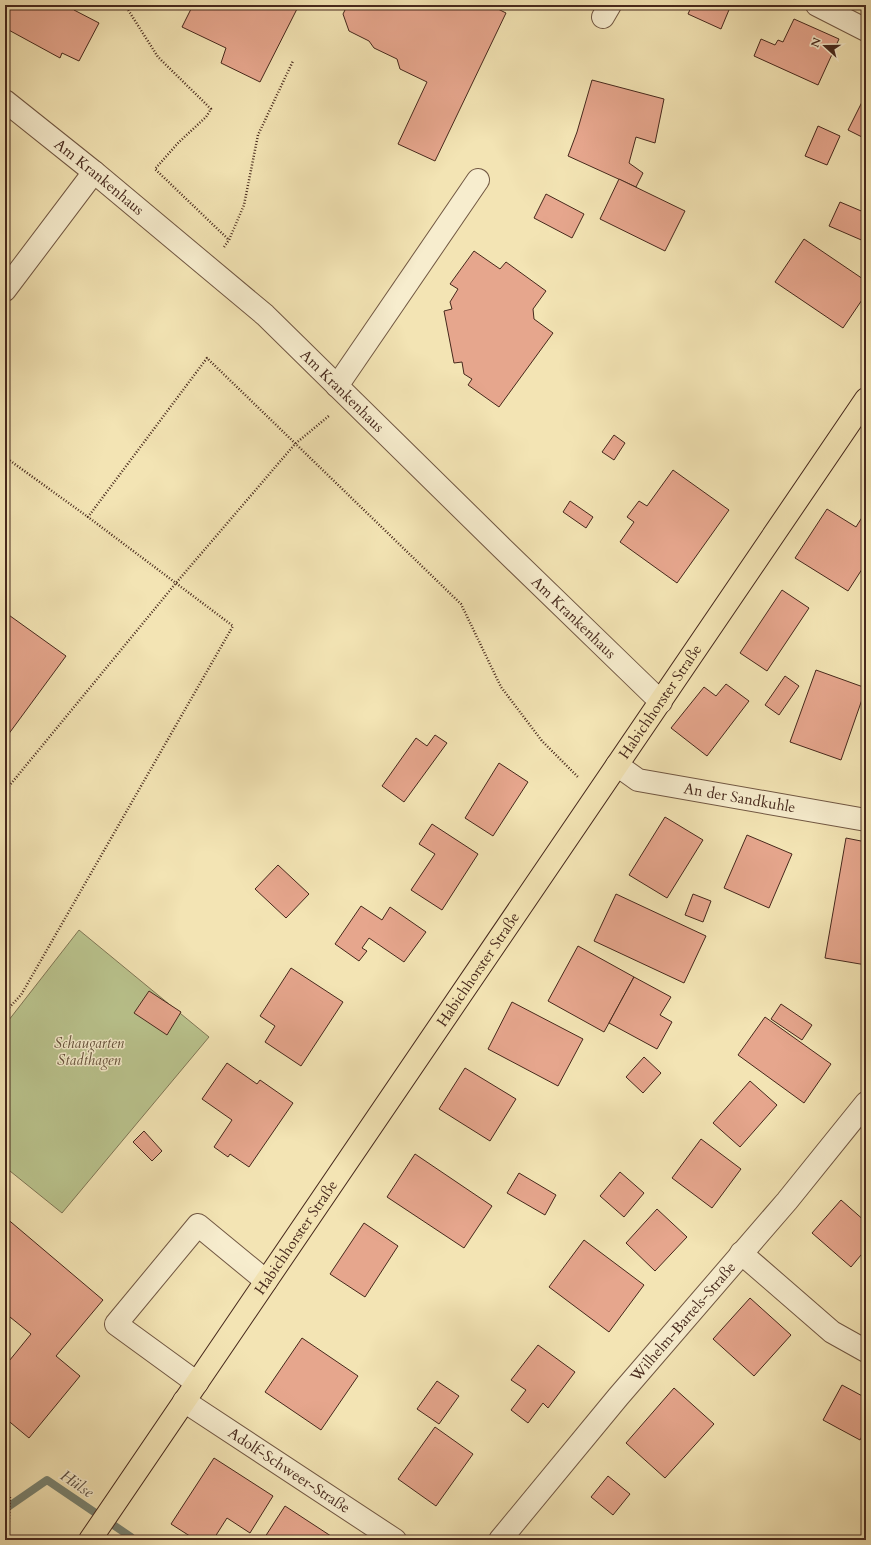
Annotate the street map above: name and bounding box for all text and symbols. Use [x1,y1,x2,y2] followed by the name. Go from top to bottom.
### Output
[805,26,845,66] north arrow
[807,35,825,50] text: N
[50,134,148,220] street label: Am Krankenhaus
[296,345,389,437] street label: Am Krankenhaus
[527,572,620,663] street label: Am Krankenhaus
[614,640,706,763] street label: Habichhorster Straße
[682,778,797,817] street label: An der Sandkuhle
[432,908,524,1031] street label: Habichhorster Straße
[54,1033,125,1070] park label: Schaugarten Stadthagen
[250,1176,342,1299] street label: Habichhorster Straße
[625,1257,740,1386] street label: Wilhelm-Bartels-Straße
[224,1423,354,1518] street label: Adolf-Schweer-Straße
[56,1465,99,1504] water label: Hülse

